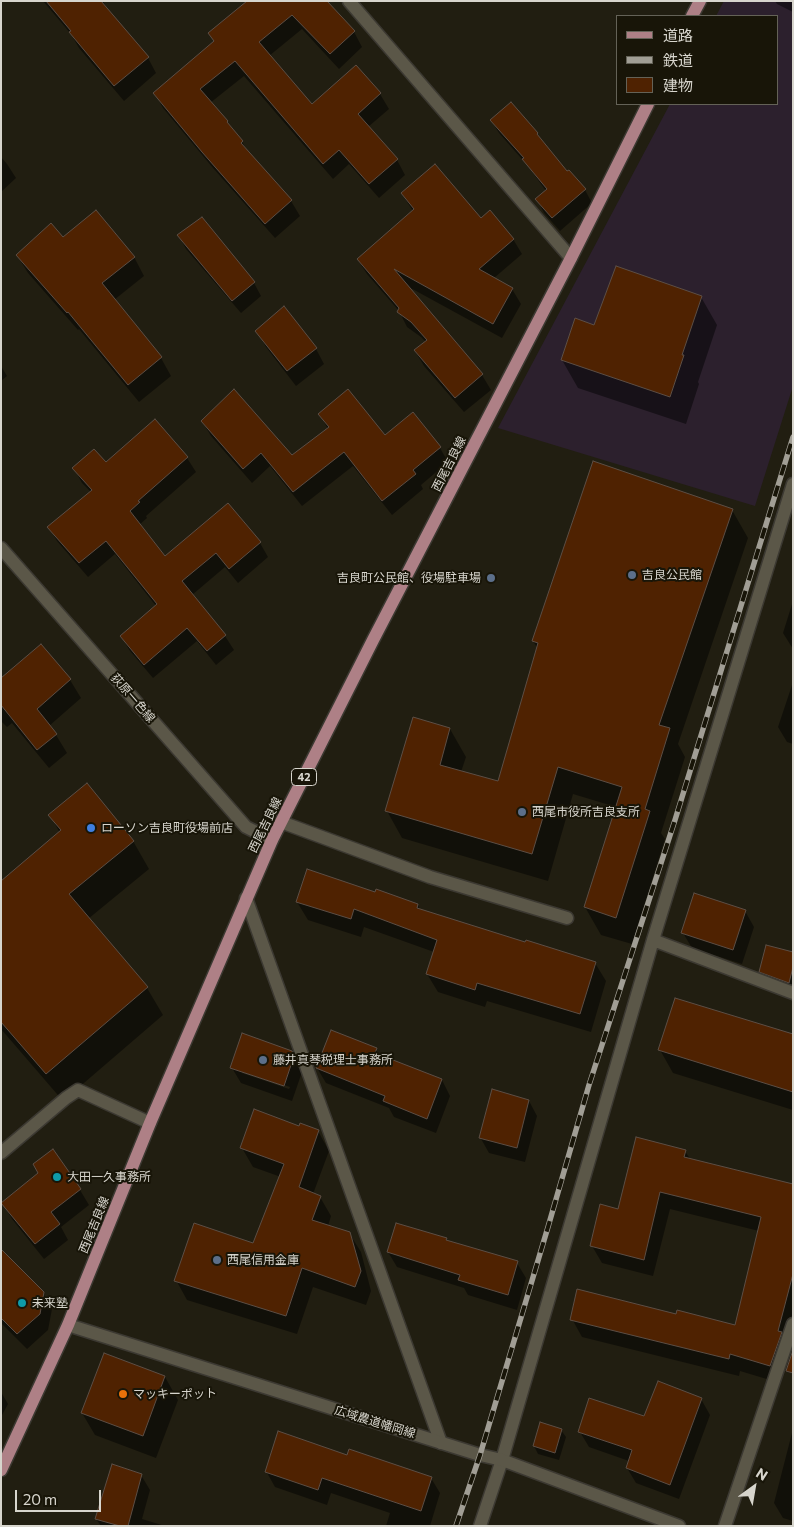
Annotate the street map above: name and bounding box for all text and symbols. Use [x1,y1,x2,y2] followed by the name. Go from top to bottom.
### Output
[616,15,779,105] legend
[663,26,693,44] text: 道路
[663,51,693,69] text: 鉄道
[663,76,693,94] text: 建物
[429,434,469,494] street label: 西尾吉良線
[642,568,702,582] place label: 吉良公民館
[626,569,638,581] marker: 吉良公民館
[337,571,481,585] place label: 吉良町公民館、役場駐車場
[485,572,497,584] marker: 吉良町公民館、役場駐車場
[108,671,158,725] street label: 荻原一色線
[292,769,316,786] road number: 42
[245,795,285,855] street label: 西尾吉良線
[532,805,640,819] place label: 西尾市役所吉良支所
[516,806,528,818] marker: 西尾市役所吉良支所
[101,821,233,835] place label: ローソン吉良町役場前店
[85,822,97,834] marker: ローソン吉良町役場前店
[273,1053,393,1067] place label: 藤井真琴税理士事務所
[257,1054,269,1066] marker: 藤井真琴税理士事務所
[67,1170,151,1184] place label: 大田一久事務所
[51,1171,63,1183] marker: 大田一久事務所
[76,1194,112,1256] street label: 西尾吉良線
[227,1253,299,1267] place label: 西尾信用金庫
[211,1254,223,1266] marker: 西尾信用金庫
[32,1296,68,1310] place label: 未来塾
[16,1297,28,1309] marker: 未来塾
[133,1387,217,1401] place label: マッキーポット
[117,1388,129,1400] marker: マッキーポット
[333,1403,417,1441] street label: 広域農道幡岡線
[729,1462,779,1512] north arrow
[753,1464,771,1484] text: N
[18,1480,104,1512] scale bar
[23,1490,57,1508] text: 20 m

